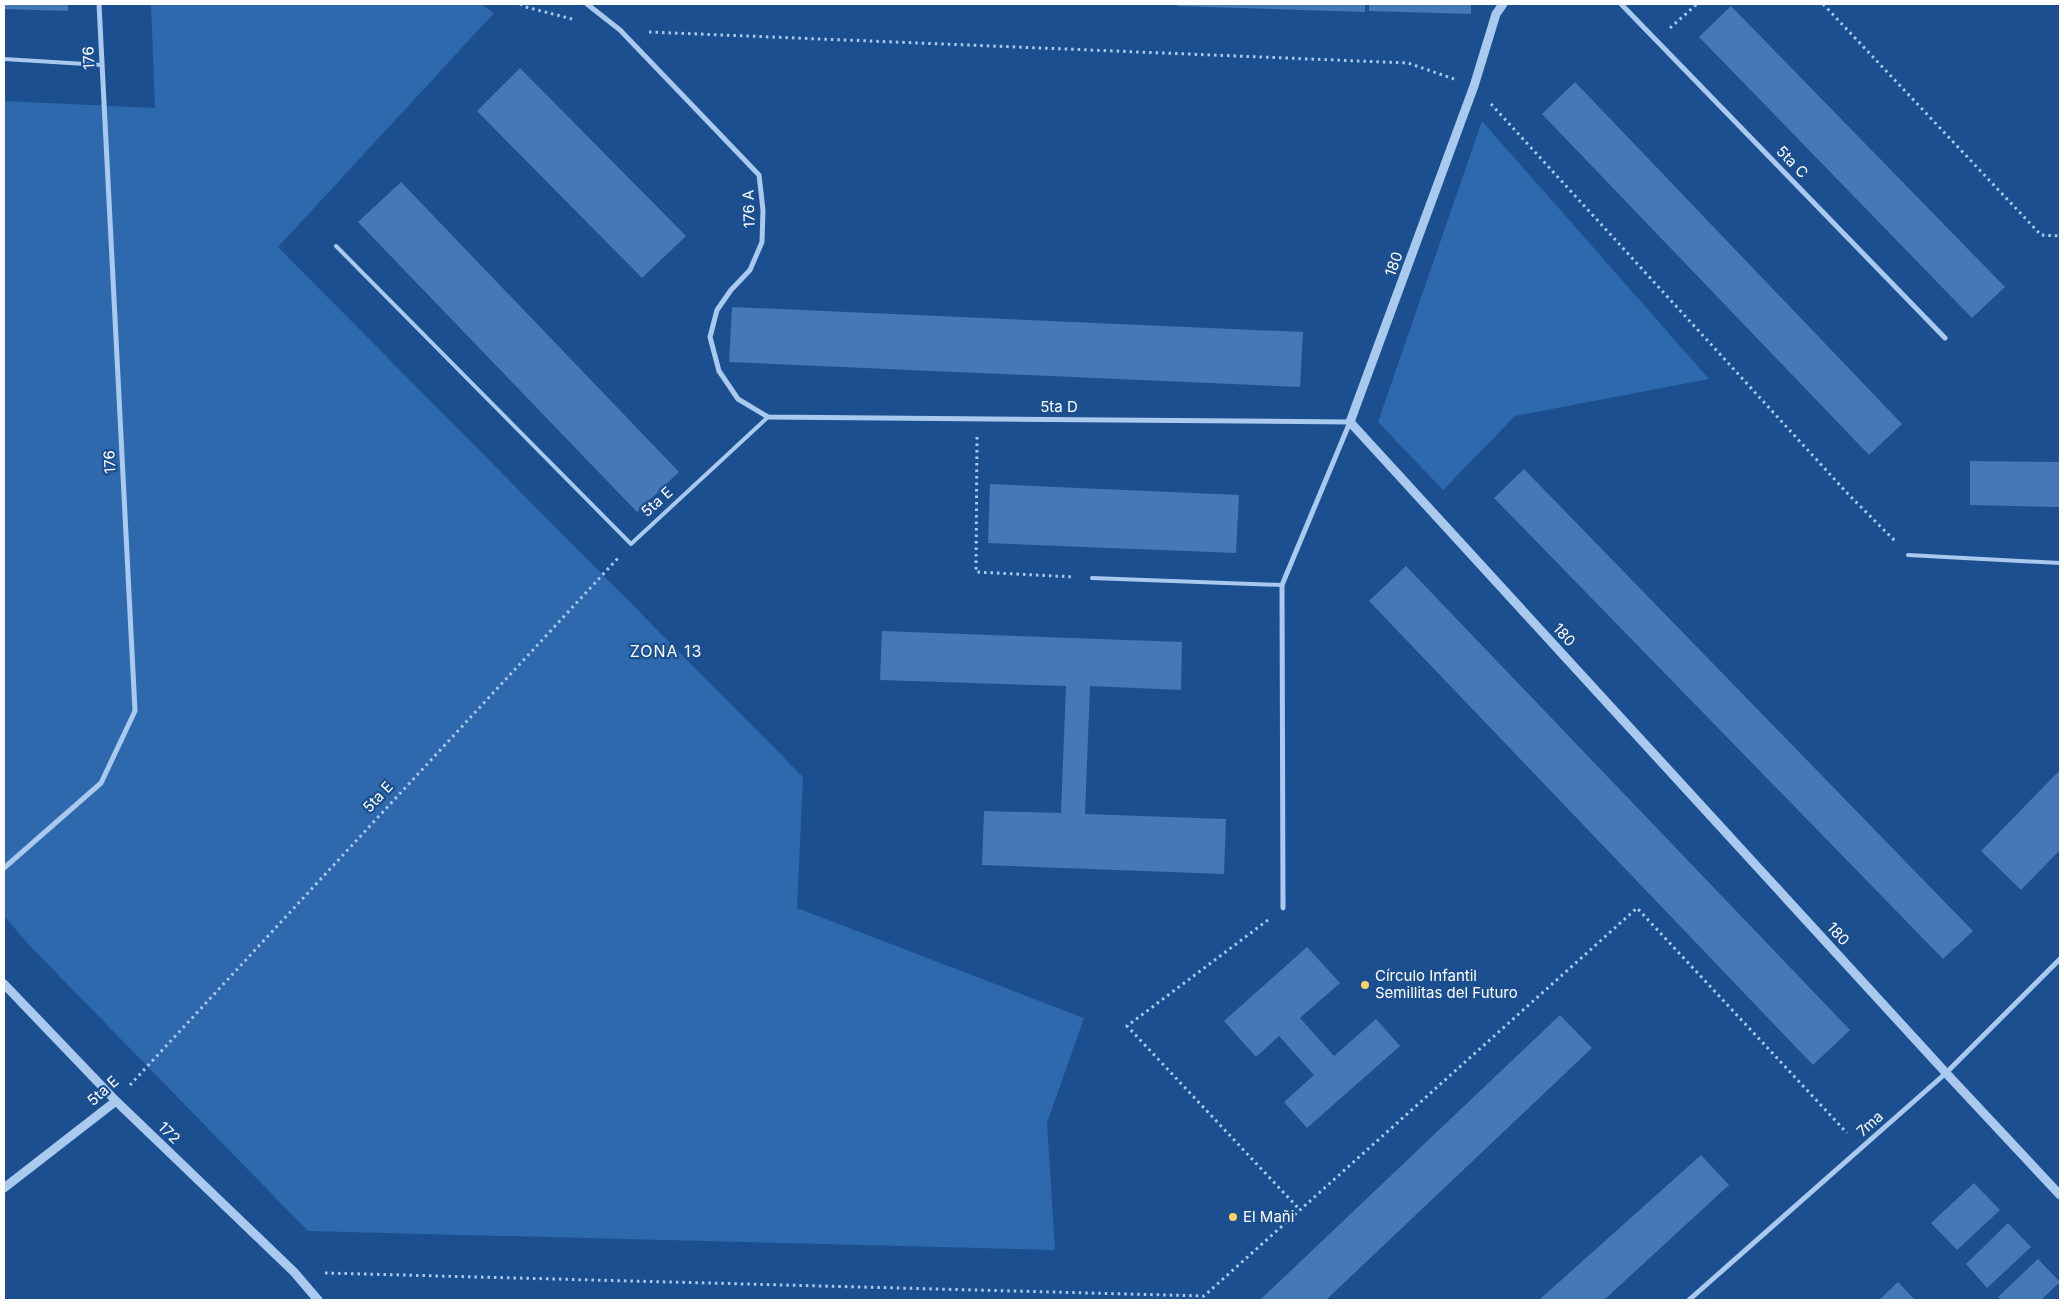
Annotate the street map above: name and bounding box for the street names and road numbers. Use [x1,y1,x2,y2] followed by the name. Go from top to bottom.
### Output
[78,46,99,70] street label: 176
[1772,141,1812,182] street label: 5ta C
[738,190,759,228] street label: 176 A
[1380,249,1407,279] street label: 180
[1040,397,1078,416] street label: 5ta D
[99,450,120,474] street label: 176
[637,483,676,521] street label: 5ta E
[1549,619,1580,650] street label: 180
[358,777,397,816] street label: 5ta E
[1823,918,1854,949] street label: 180
[83,1072,122,1110] street label: 5ta E
[1852,1107,1887,1140] street label: 7ma
[154,1118,184,1148] street label: 172

